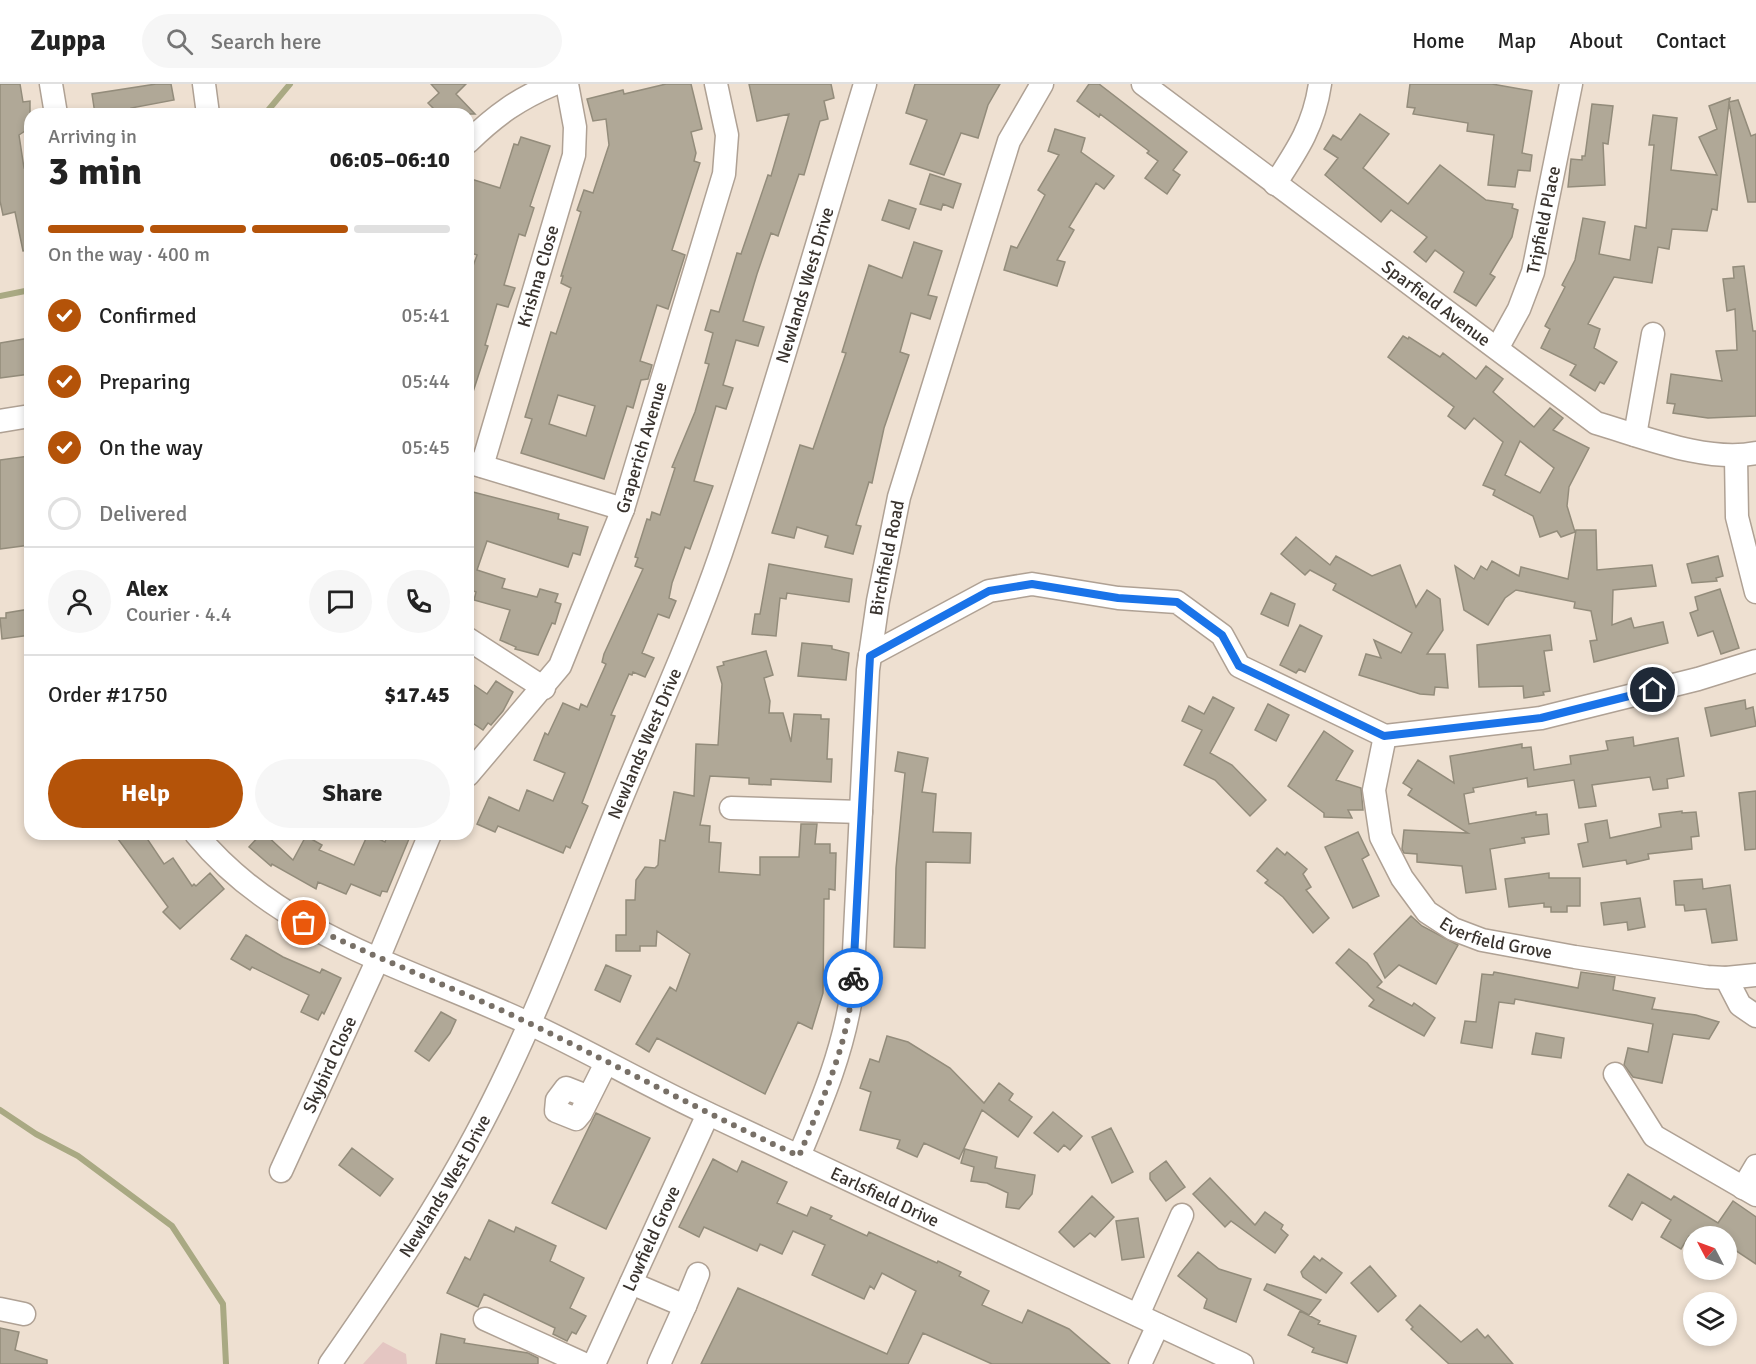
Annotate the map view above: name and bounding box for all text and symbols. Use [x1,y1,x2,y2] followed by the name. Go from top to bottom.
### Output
[142,14,562,68] search box
[30,24,106,58] text: Zuppa
[163,25,196,58] icon: search
[211,28,322,55] text: Search here
[1412,28,1465,54] text: Home
[1498,28,1536,54] text: Map
[1569,28,1623,54] text: About
[1656,28,1726,54] text: Contact
[48,124,137,149] text: Arriving in
[330,146,450,173] text: 06:05–06:10
[48,147,142,195] text: 3 min
[1522,164,1565,276] street label: Tripfield Place
[771,204,839,366] street label: Newlands West Drive
[513,222,564,330] street label: Krishna Close
[48,242,210,267] text: On the way · 400 m
[1377,255,1495,351] street label: Sparfield Avenue
[48,299,81,332] icon: check
[99,302,197,329] text: Confirmed
[401,303,450,328] text: 05:41
[48,365,81,398] icon: check
[99,368,191,395] text: Preparing
[401,369,450,394] text: 05:44
[611,379,672,516] street label: Graperich Avenue
[48,431,81,464] icon: check
[99,434,203,461] text: On the way
[401,435,450,460] text: 05:45
[865,498,909,617] street label: Birchfield Road
[99,500,187,527] text: Delivered
[48,570,111,633] button: person
[309,570,372,633] button: chat
[387,570,450,633] button: phone
[126,575,168,602] text: Alex
[126,602,232,627] text: Courier · 4.4
[1627,664,1678,715] pin
[603,665,686,822] street label: Newlands West Drive
[1636,673,1669,706] icon: home
[48,681,168,708] text: Order #1750
[384,681,450,708] text: $17.45
[48,759,243,828] button: Help
[255,759,450,828] button: Share
[278,897,329,948] pin
[287,906,320,939] icon: bag
[1435,912,1554,964] street label: Everfield Grove
[823,948,883,1008] courier
[837,962,870,995] icon: bike
[298,1013,361,1117] street label: Skybird Close
[394,1111,495,1262] street label: Newlands West Drive
[827,1162,943,1232] street label: Earlsfield Drive
[618,1182,685,1295] street label: Lowfield Grove
[1683,1226,1737,1280] north arrow
[1683,1226,1737,1346] map controls
[1683,1292,1737,1346] button: layers

